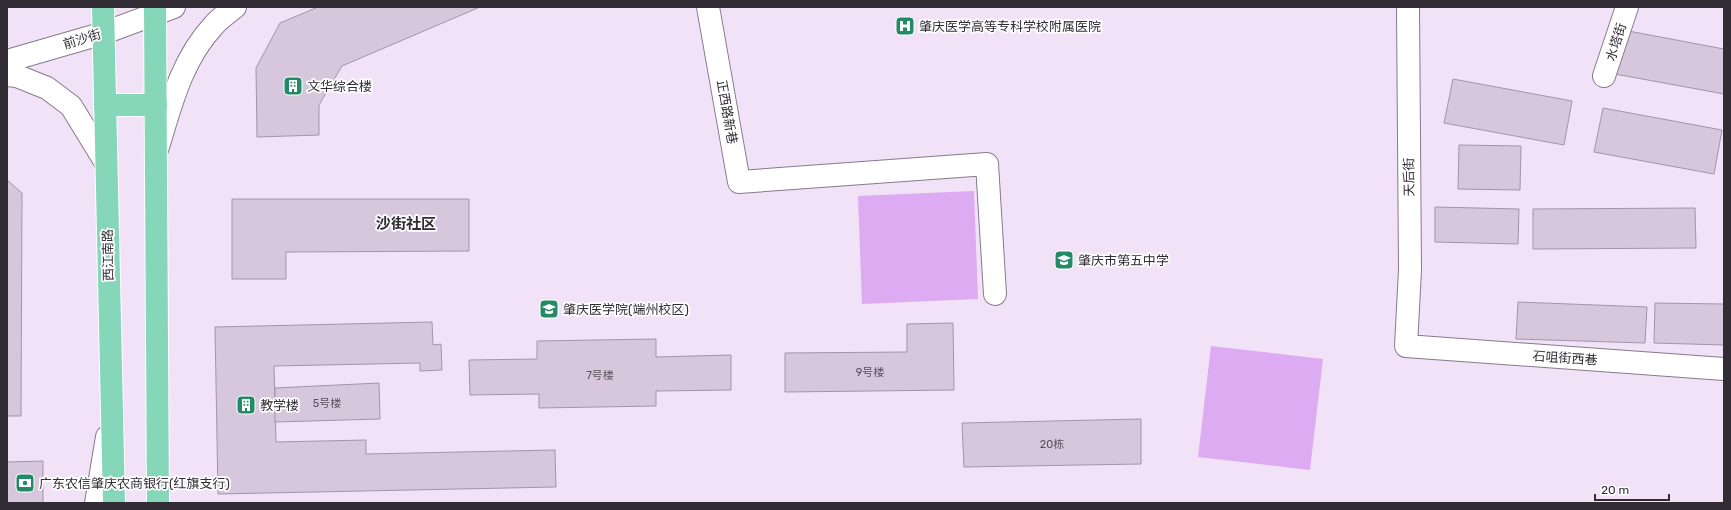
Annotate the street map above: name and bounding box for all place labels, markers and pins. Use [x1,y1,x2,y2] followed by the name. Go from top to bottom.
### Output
[894,15,916,37] hospital icon: 肇庆医学高等专科学校附属医院
[919,19,1101,34] place label: 肇庆医学高等专科学校附属医院
[282,75,304,97] building icon: 文华综合楼
[307,79,372,94] place label: 文华综合楼
[1053,249,1075,271] school or university icon: 肇庆市第五中学
[1078,253,1169,268] place label: 肇庆市第五中学
[538,298,560,320] school or university icon: 肇庆医学院(端州校区)
[563,302,689,317] place label: 肇庆医学院(端州校区)
[235,394,257,416] building icon: 教学楼
[260,398,299,413] place label: 教学楼
[14,472,36,494] bank icon: 广东农信肇庆农商银行(红旗支行)
[39,476,230,491] place label: 广东农信肇庆农商银行(红旗支行)

